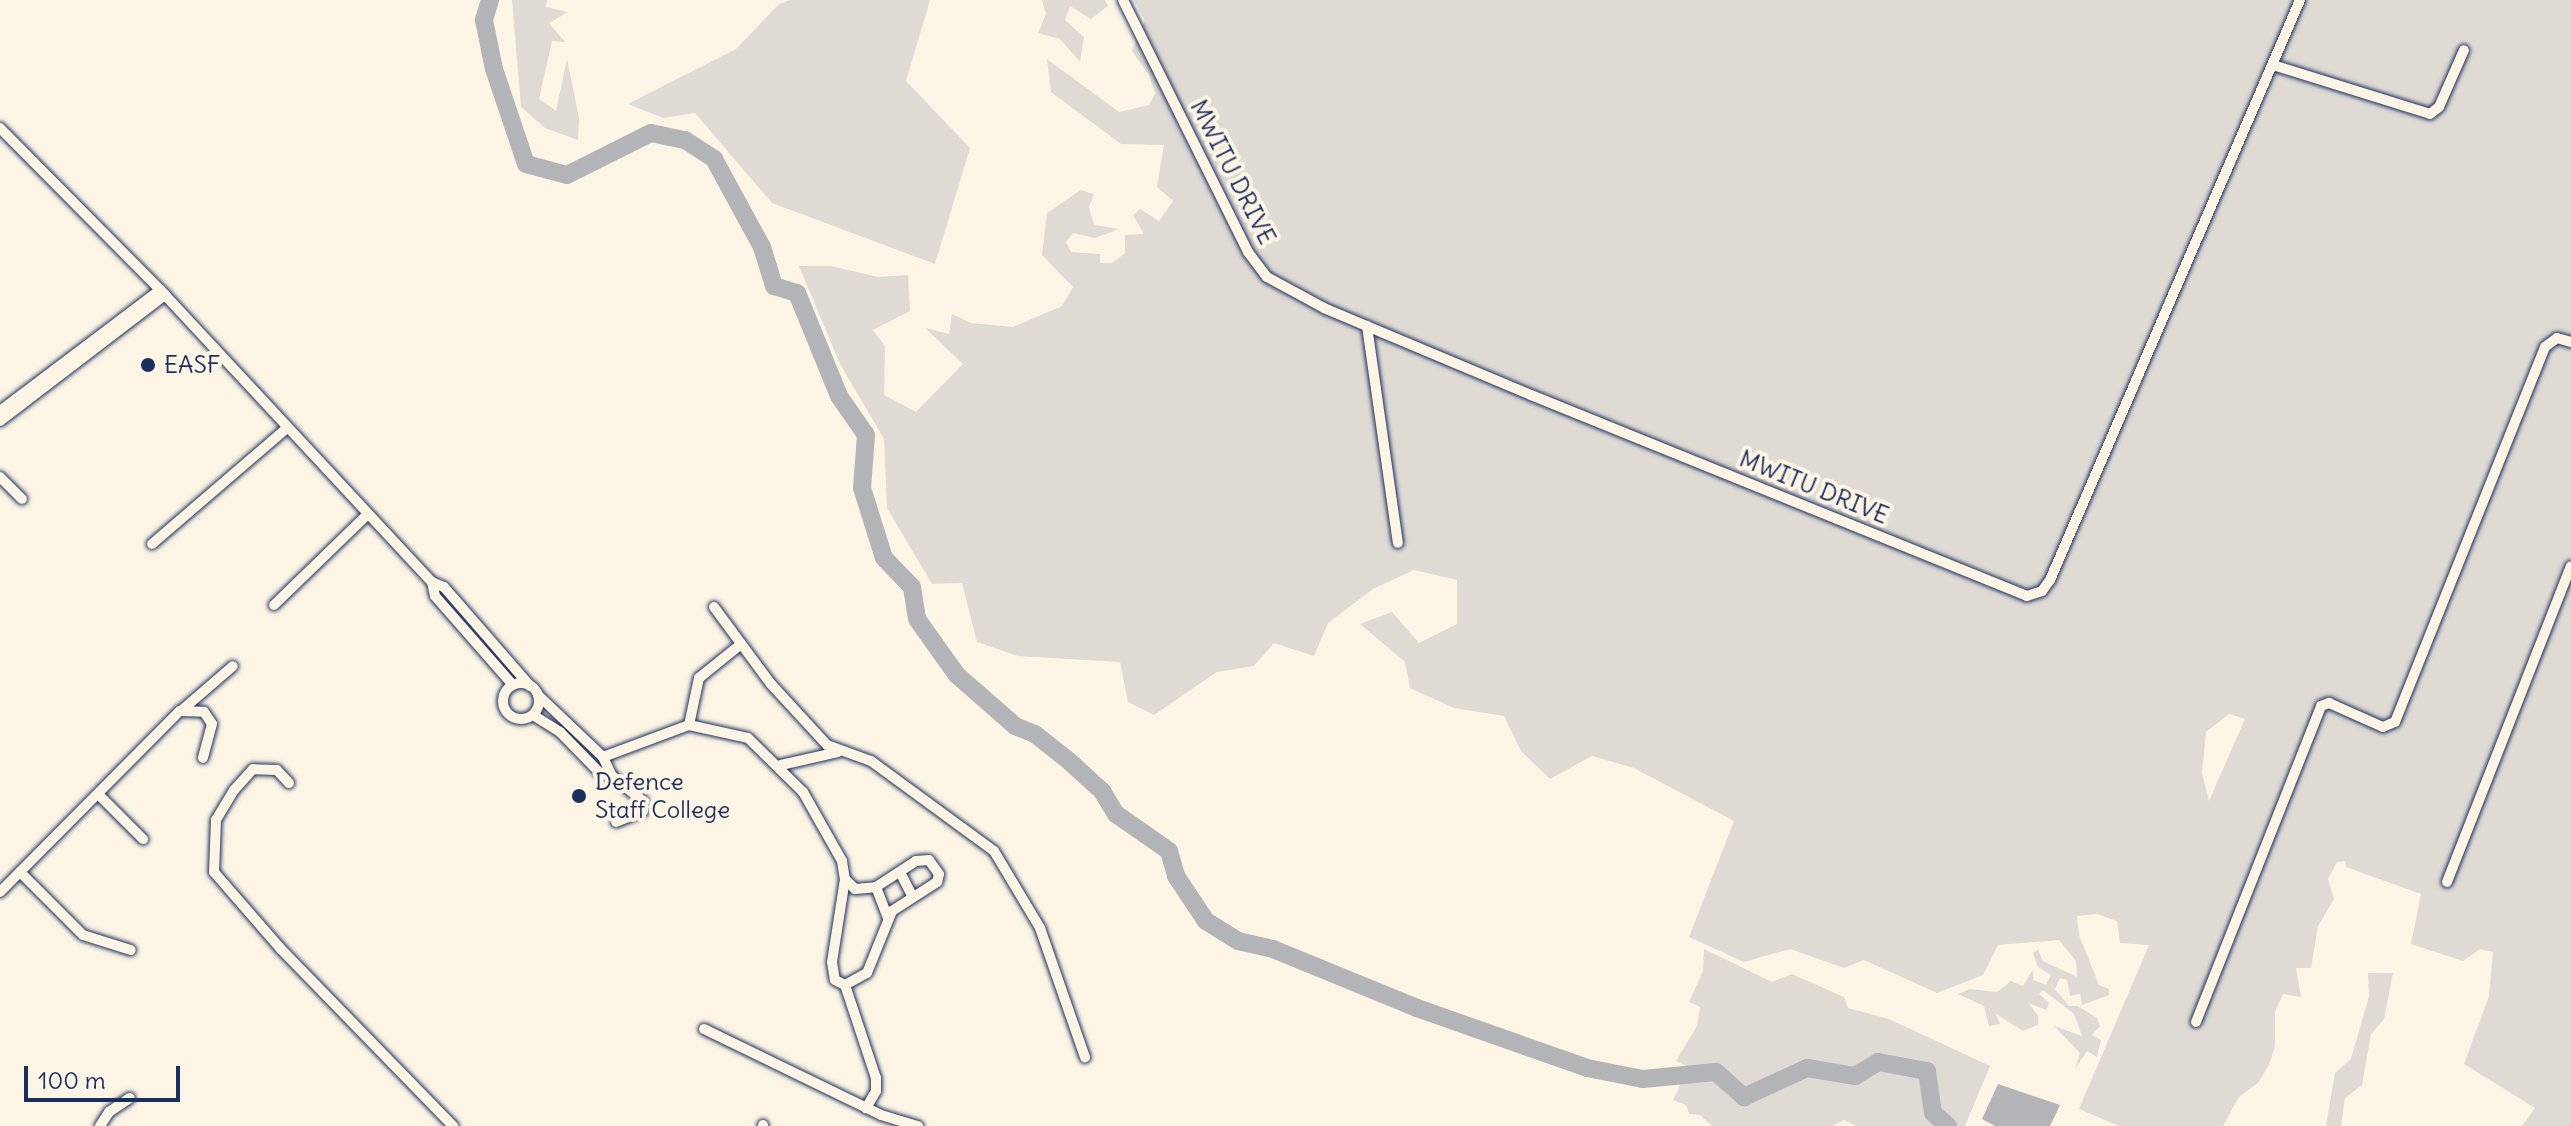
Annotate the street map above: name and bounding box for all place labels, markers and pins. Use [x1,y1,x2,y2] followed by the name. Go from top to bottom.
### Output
[164,351,220,379] place label: EASF
[139,356,157,374] marker: EASF
[595,768,730,824] place label: Defence Staff College
[570,787,588,805] marker: Defence Staff College

